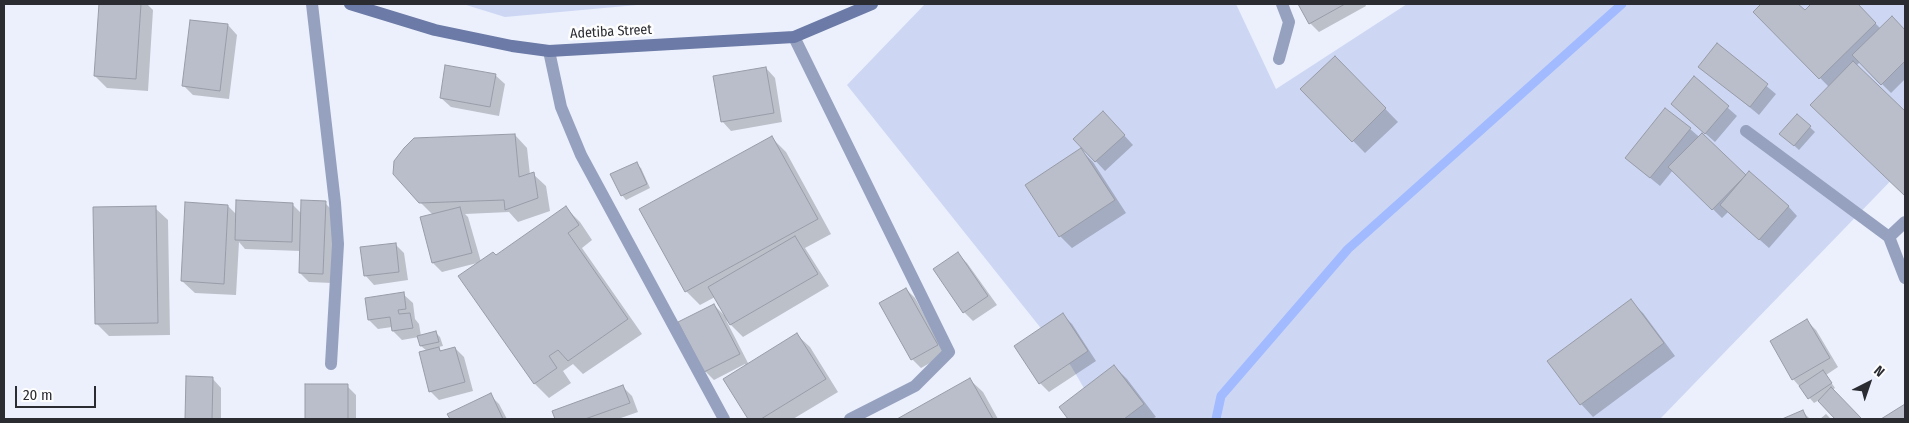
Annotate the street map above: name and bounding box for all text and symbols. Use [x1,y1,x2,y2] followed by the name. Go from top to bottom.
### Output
[570,21,652,43] street label: Adetiba Street
[1844,358,1894,408] north arrow
[1870,362,1888,380] text: N
[18,376,99,408] scale bar
[23,386,53,404] text: 20 m

